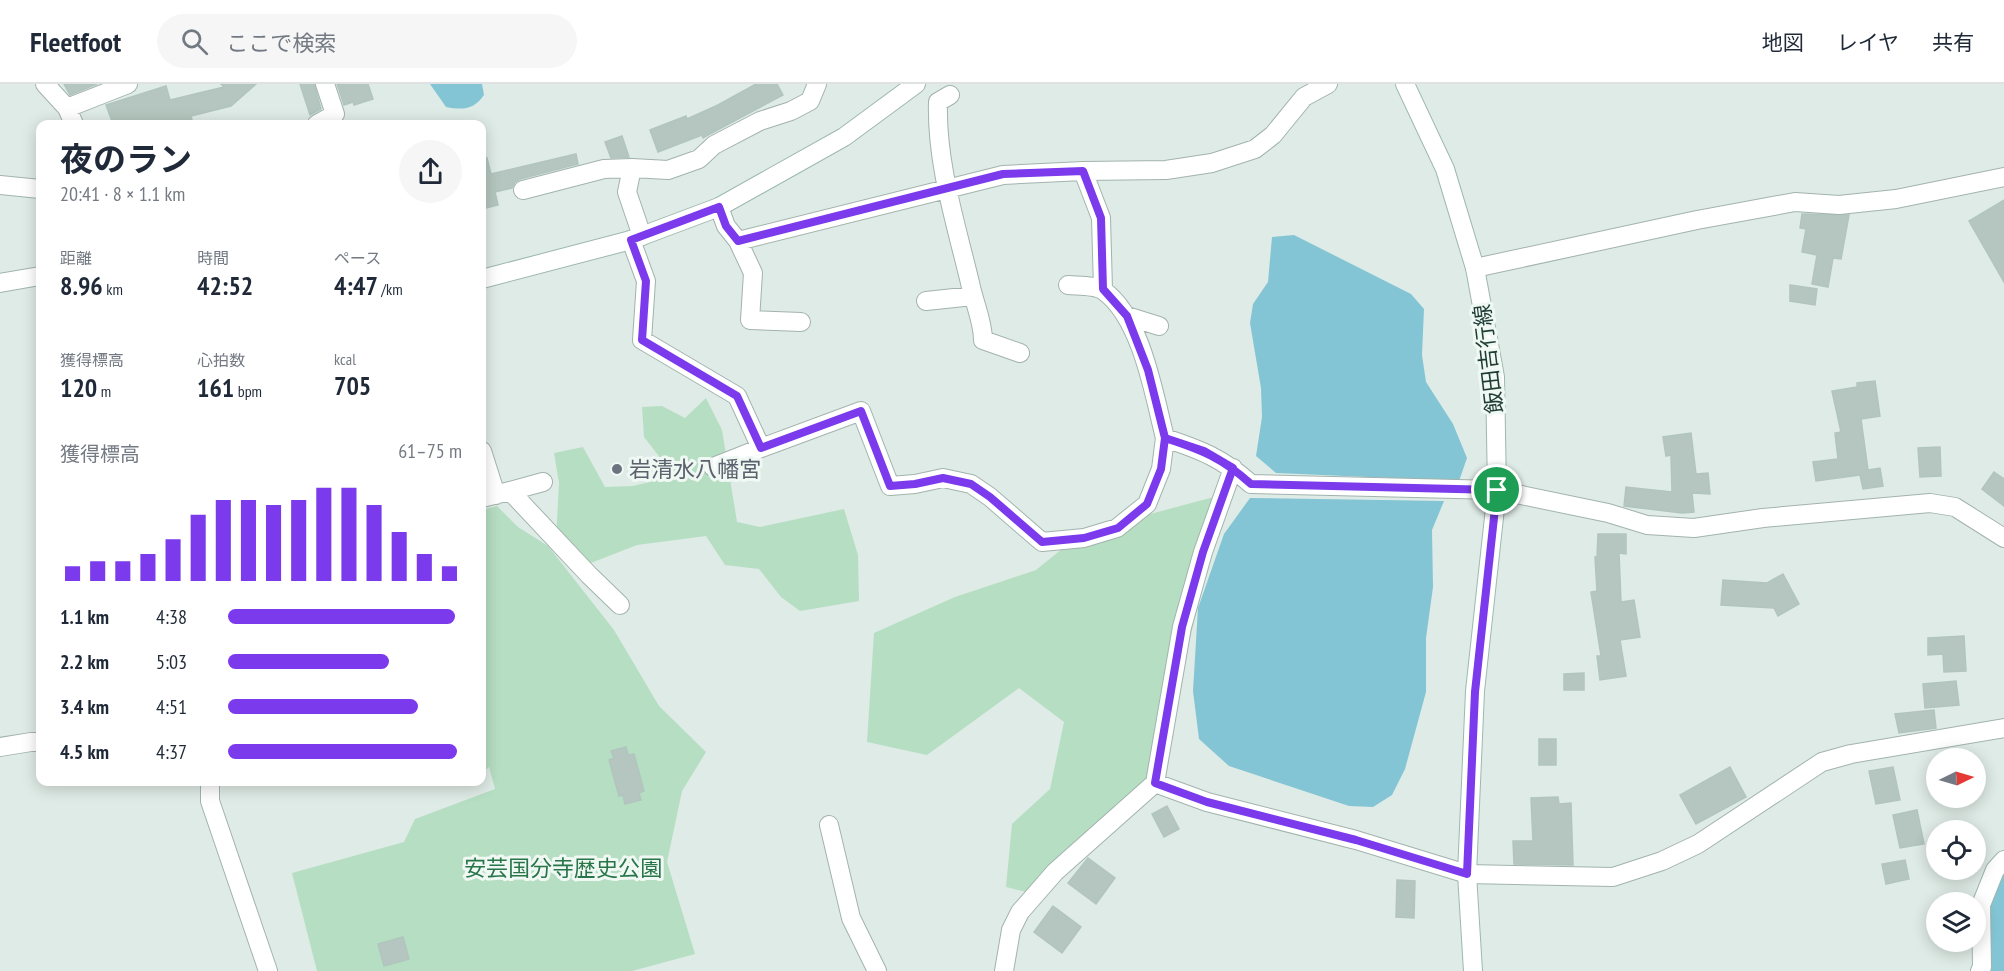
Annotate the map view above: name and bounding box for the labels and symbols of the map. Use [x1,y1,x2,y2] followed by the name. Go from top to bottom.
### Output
[1467,303,1509,415] street label: 飯田吉行線
[629,455,761,483] place label: 岩清水八幡宮
[610,462,624,476] marker: 岩清水八幡宮
[1471,464,1522,515] pin
[1926,748,1986,808] north arrow
[464,854,662,882] park label: 安芸国分寺歴史公園

